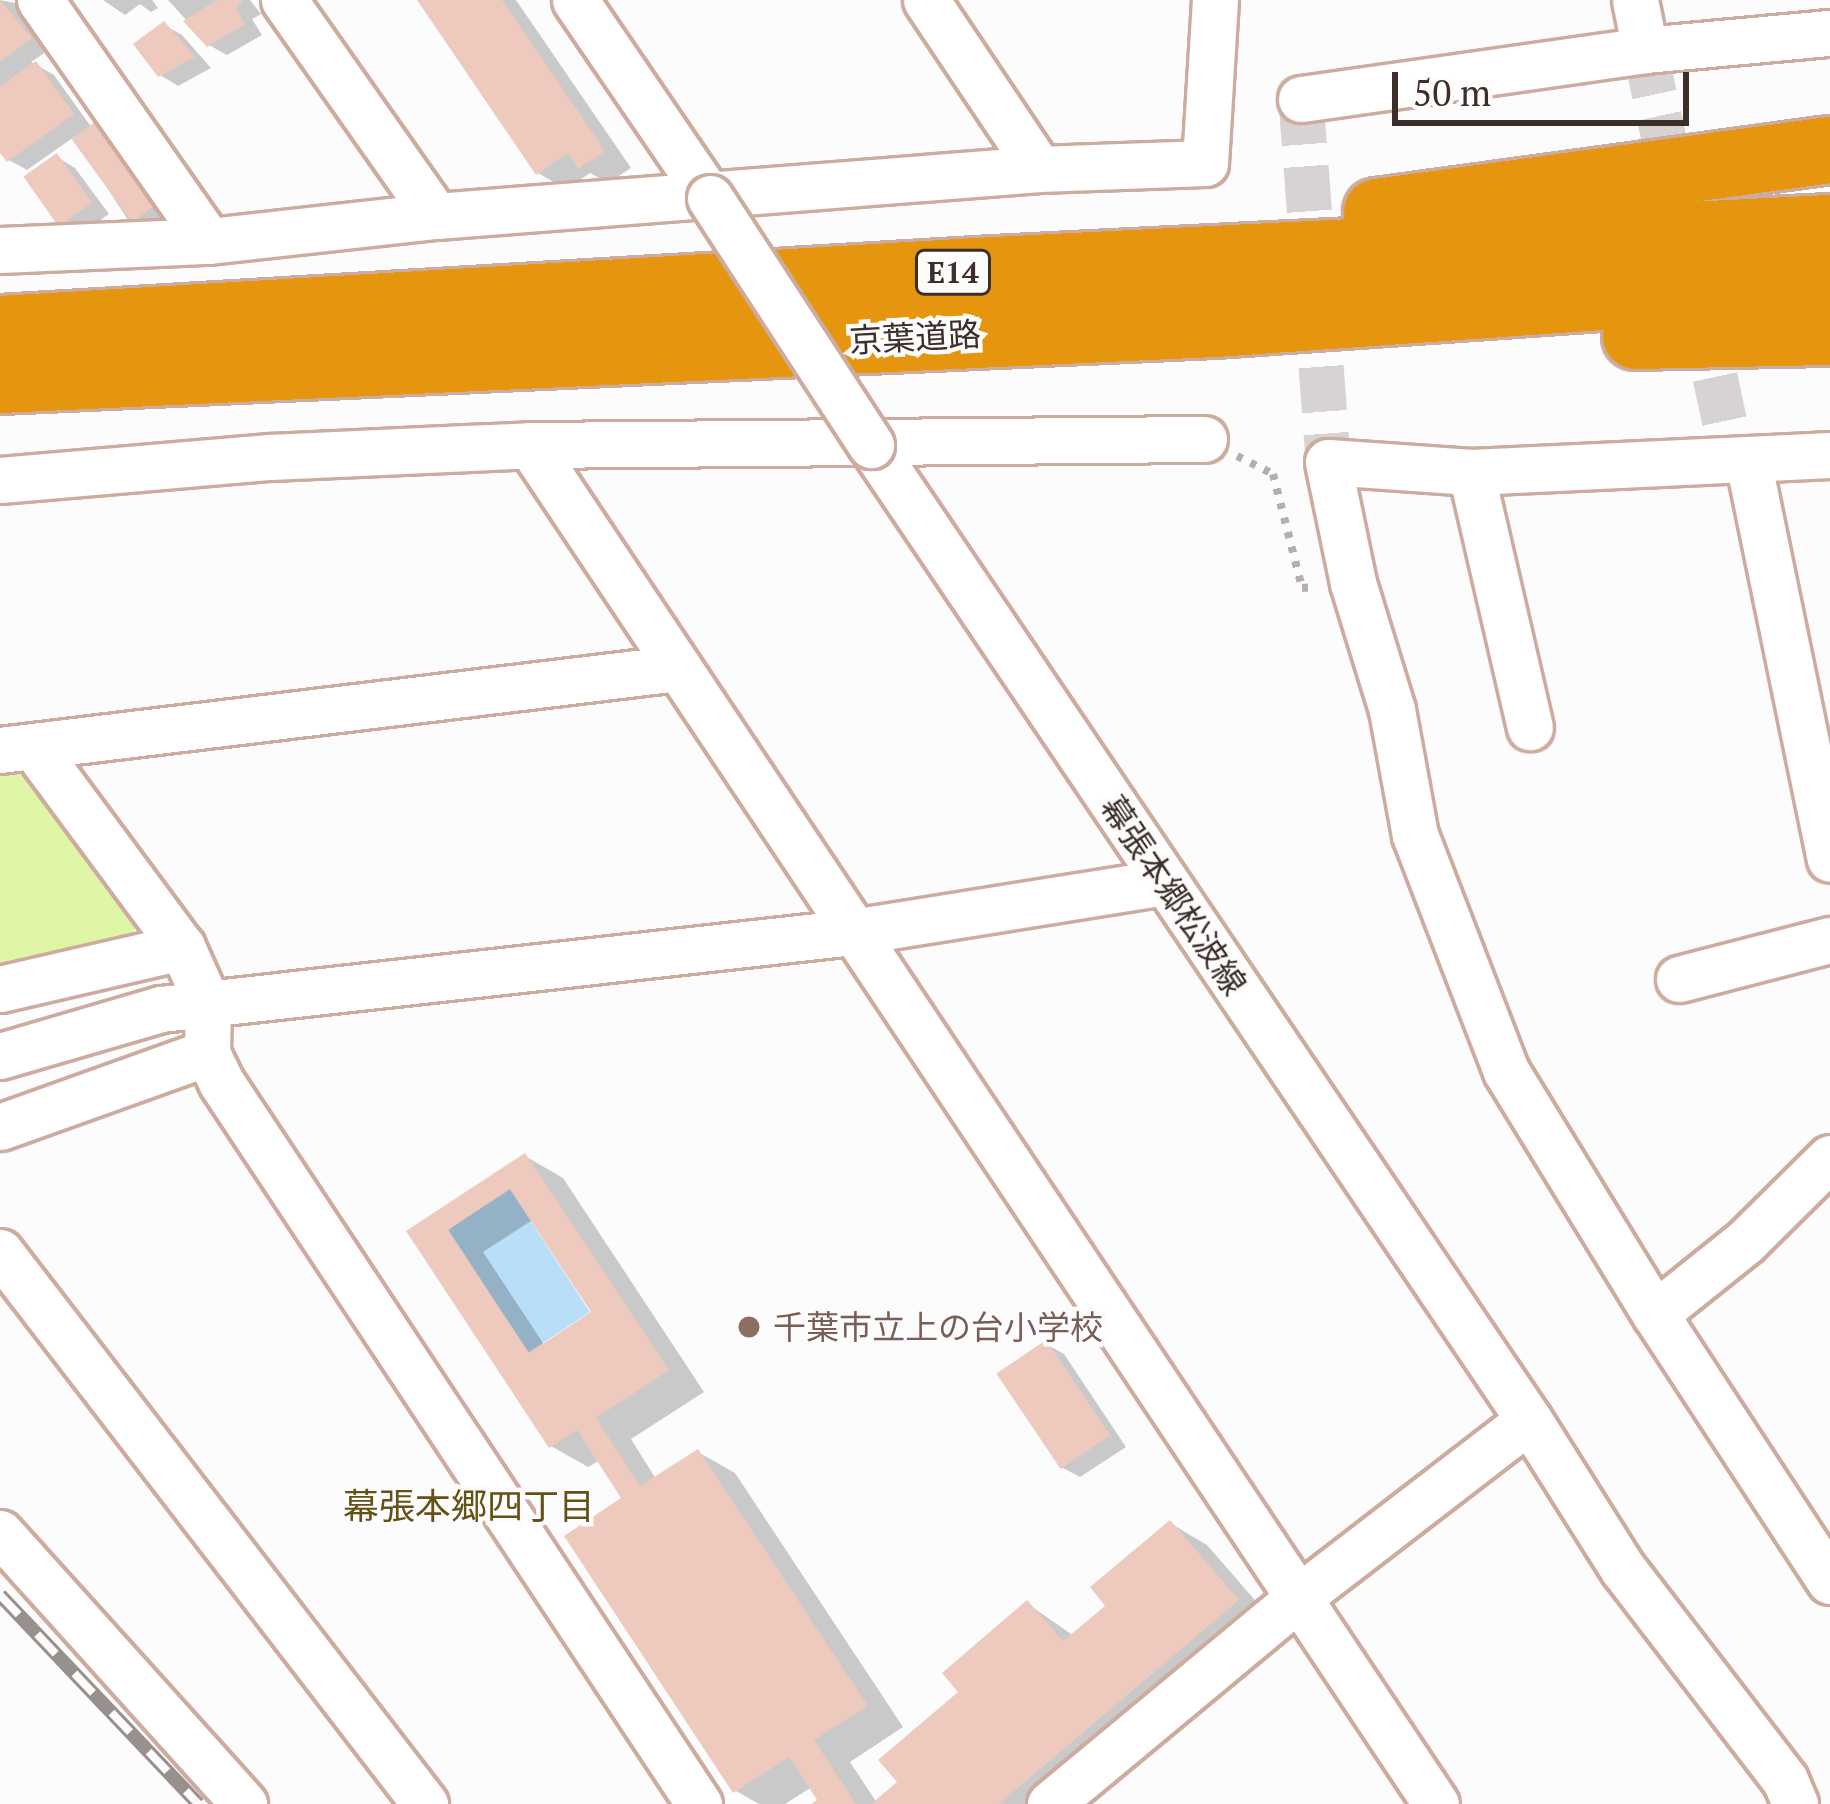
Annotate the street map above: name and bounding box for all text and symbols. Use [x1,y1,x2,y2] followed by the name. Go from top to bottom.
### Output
[1398,48,1695,122] scale bar
[1413,69,1491,116] text: 50 m
[914,248,992,296] road number: E14
[848,314,982,360] street label: 京葉道路
[1093,788,1255,1002] street label: 幕張本郷松波線
[773,1307,1103,1347] place label: 千葉市立上の台小学校
[736,1314,762,1340] marker: 千葉市立上の台小学校
[343,1484,595,1528] district label: 幕張本郷四丁目

